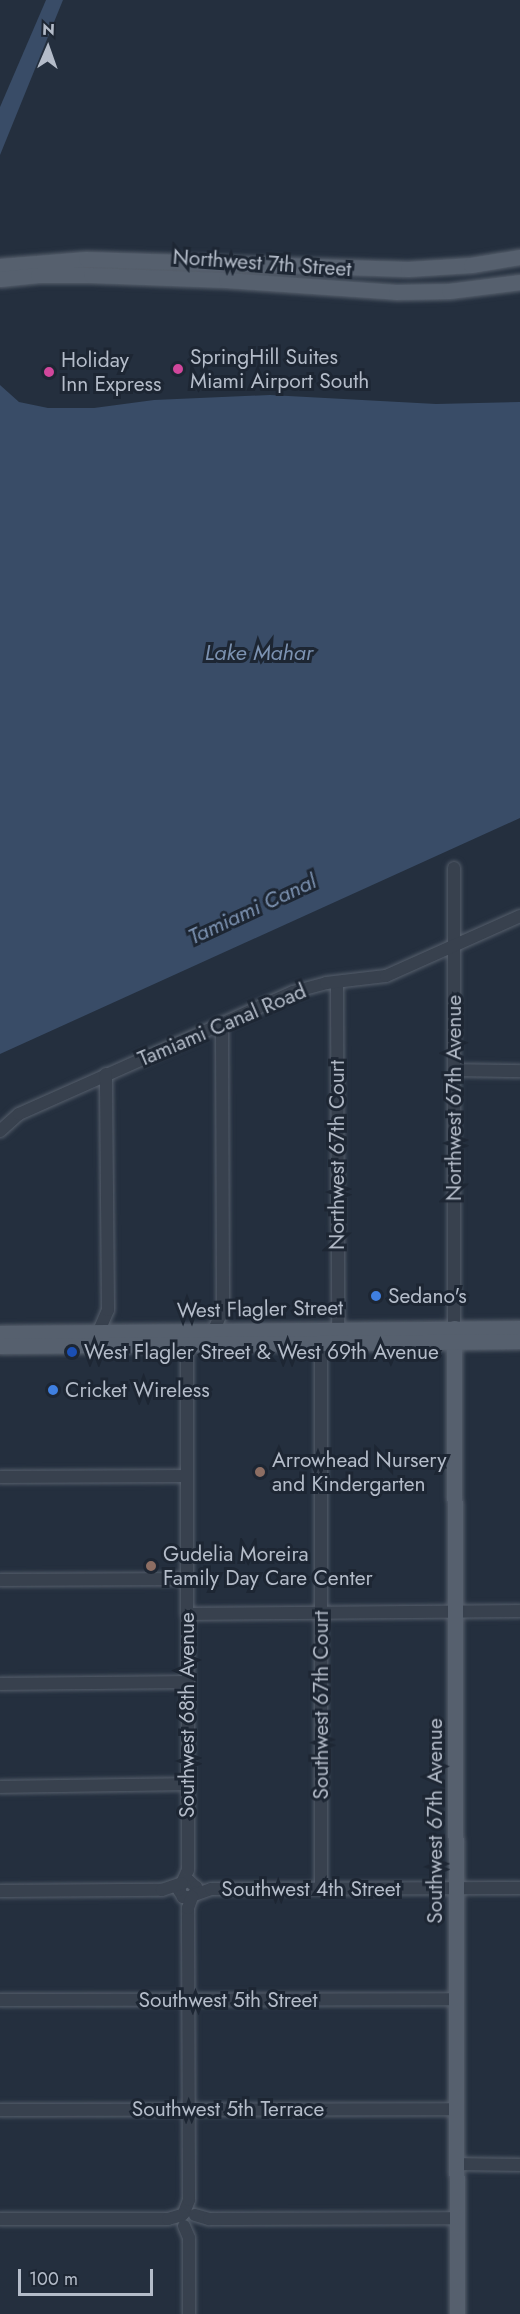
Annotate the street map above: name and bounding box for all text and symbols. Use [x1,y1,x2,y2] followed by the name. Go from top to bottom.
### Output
[18,18,78,78] north arrow
[42,18,55,41] text: N
[172,244,352,282] street label: Northwest 7th Street
[190,344,369,394] place label: SpringHill Suites Miami Airport South
[61,347,161,397] place label: Holiday Inn Express
[171,362,185,376] marker: SpringHill Suites Miami Airport South
[42,365,56,379] marker: Holiday Inn Express
[205,640,313,666] water label: Lake Mahar
[184,868,320,950] water label: Tamiami Canal
[134,978,310,1072] street label: Tamiami Canal Road
[441,995,467,1201] street label: Northwest 67th Avenue
[324,1060,350,1250] street label: Northwest 67th Court
[388,1283,467,1309] place label: Sedano's
[369,1289,383,1303] marker: Sedano's
[177,1295,343,1323] street label: West Flagler Street
[84,1339,439,1365] place label: West Flagler Street & West 69th Avenue
[65,1345,79,1359] marker: West Flagler Street & West 69th Avenue
[65,1377,210,1403] place label: Cricket Wireless
[46,1383,60,1397] marker: Cricket Wireless
[272,1447,446,1497] place label: Arrowhead Nursery and Kindergarten
[253,1465,267,1479] marker: Arrowhead Nursery and Kindergarten
[163,1541,373,1591] place label: Gudelia Moreira Family Day Care Center
[144,1559,158,1573] marker: Gudelia Moreira Family Day Care Center
[308,1610,334,1800] street label: Southwest 67th Court
[174,1612,200,1818] street label: Southwest 68th Avenue
[422,1718,448,1924] street label: Southwest 67th Avenue
[221,1876,401,1902] street label: Southwest 4th Street
[139,1987,317,2013] street label: Southwest 5th Street
[132,2096,324,2122] street label: Southwest 5th Terrace
[21,2257,156,2295] scale bar
[29,2266,78,2292] text: 100 m

